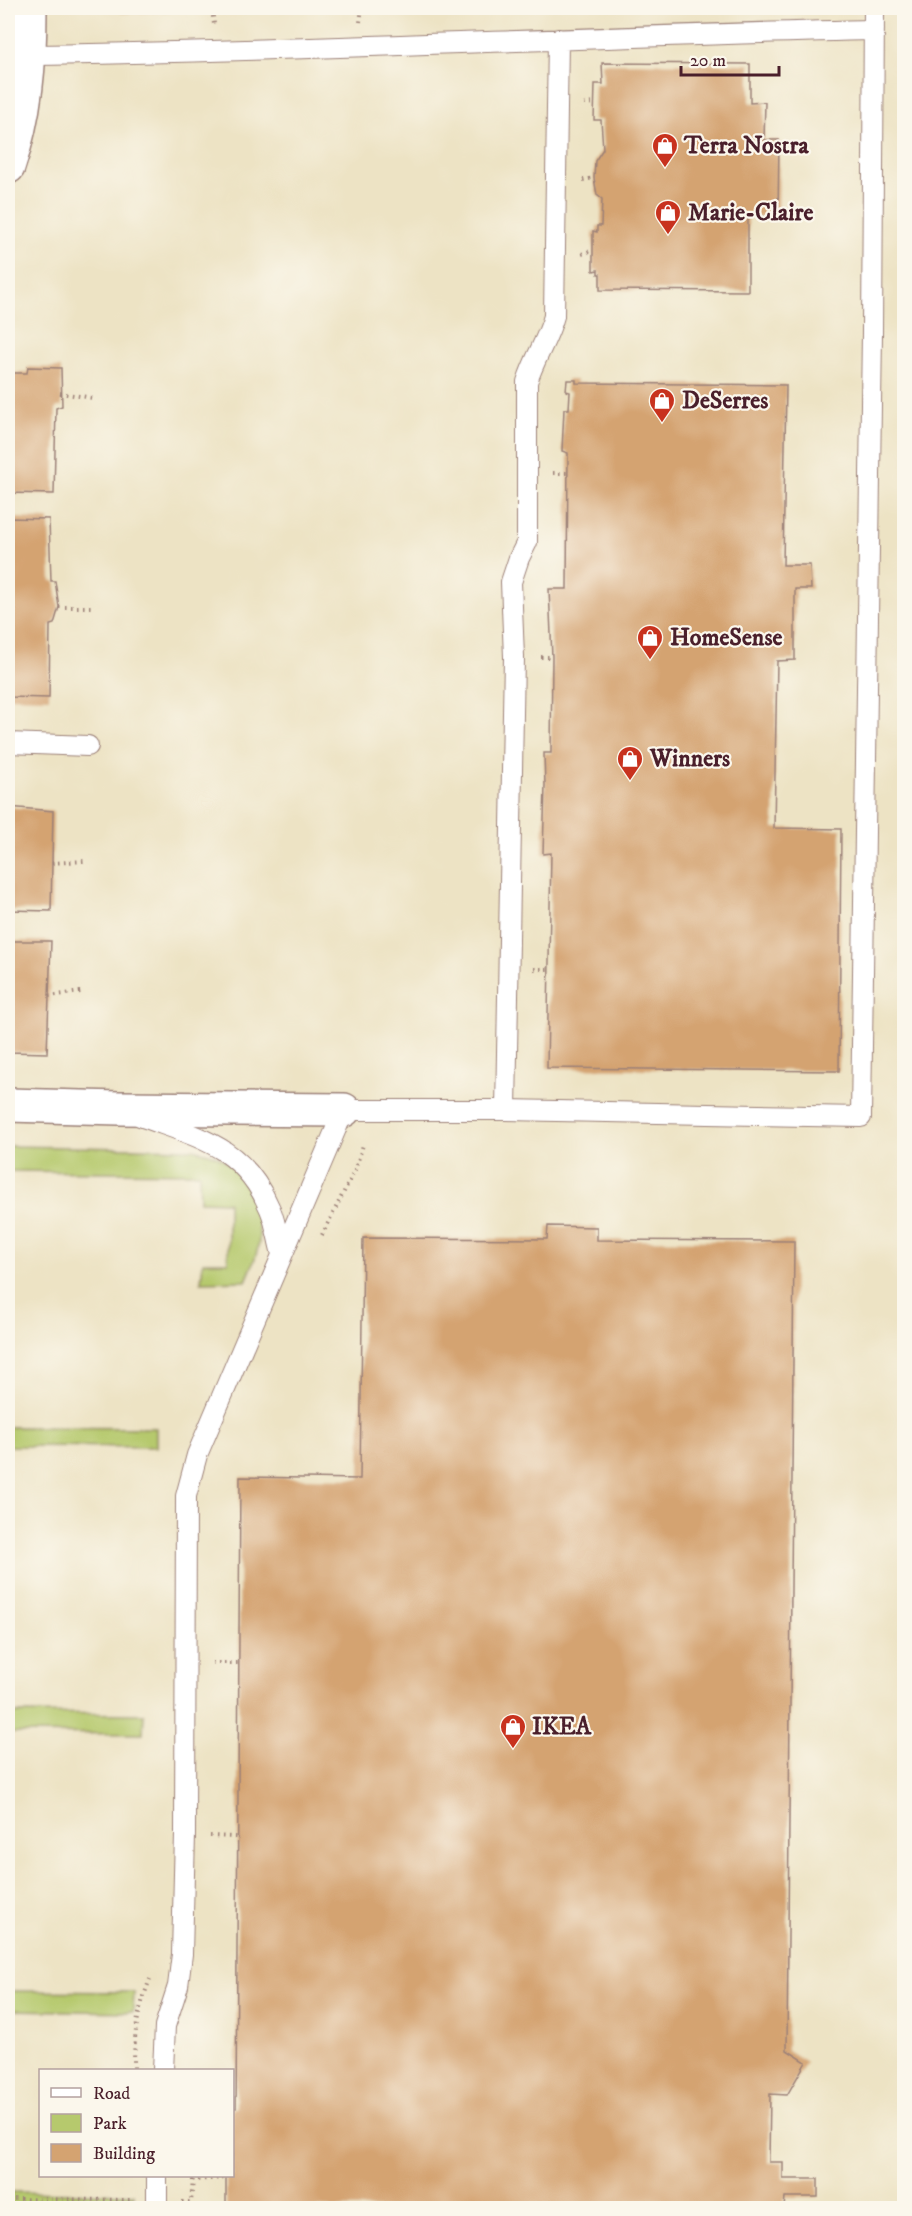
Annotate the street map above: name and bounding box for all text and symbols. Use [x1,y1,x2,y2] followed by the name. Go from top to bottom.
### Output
[681,39,778,77] scale bar
[690,50,726,72] text: 20 m
[650,131,680,169] shop icon: Terra Nostra
[683,131,809,161] place label: Terra Nostra
[653,198,683,236] shop icon: Marie-Claire
[688,198,813,228] place label: Marie-Claire
[647,386,677,424] shop icon: DeSerres
[682,386,768,416] place label: DeSerres
[635,623,665,661] shop icon: HomeSense
[670,623,782,653] place label: HomeSense
[615,744,645,782] shop icon: Winners
[649,744,730,774] place label: Winners
[498,1712,528,1750] shop icon: IKEA
[532,1712,592,1742] place label: IKEA
[39,2069,234,2177] legend
[93,2083,130,2105] text: Road
[93,2113,127,2135] text: Park
[93,2143,155,2165] text: Building

